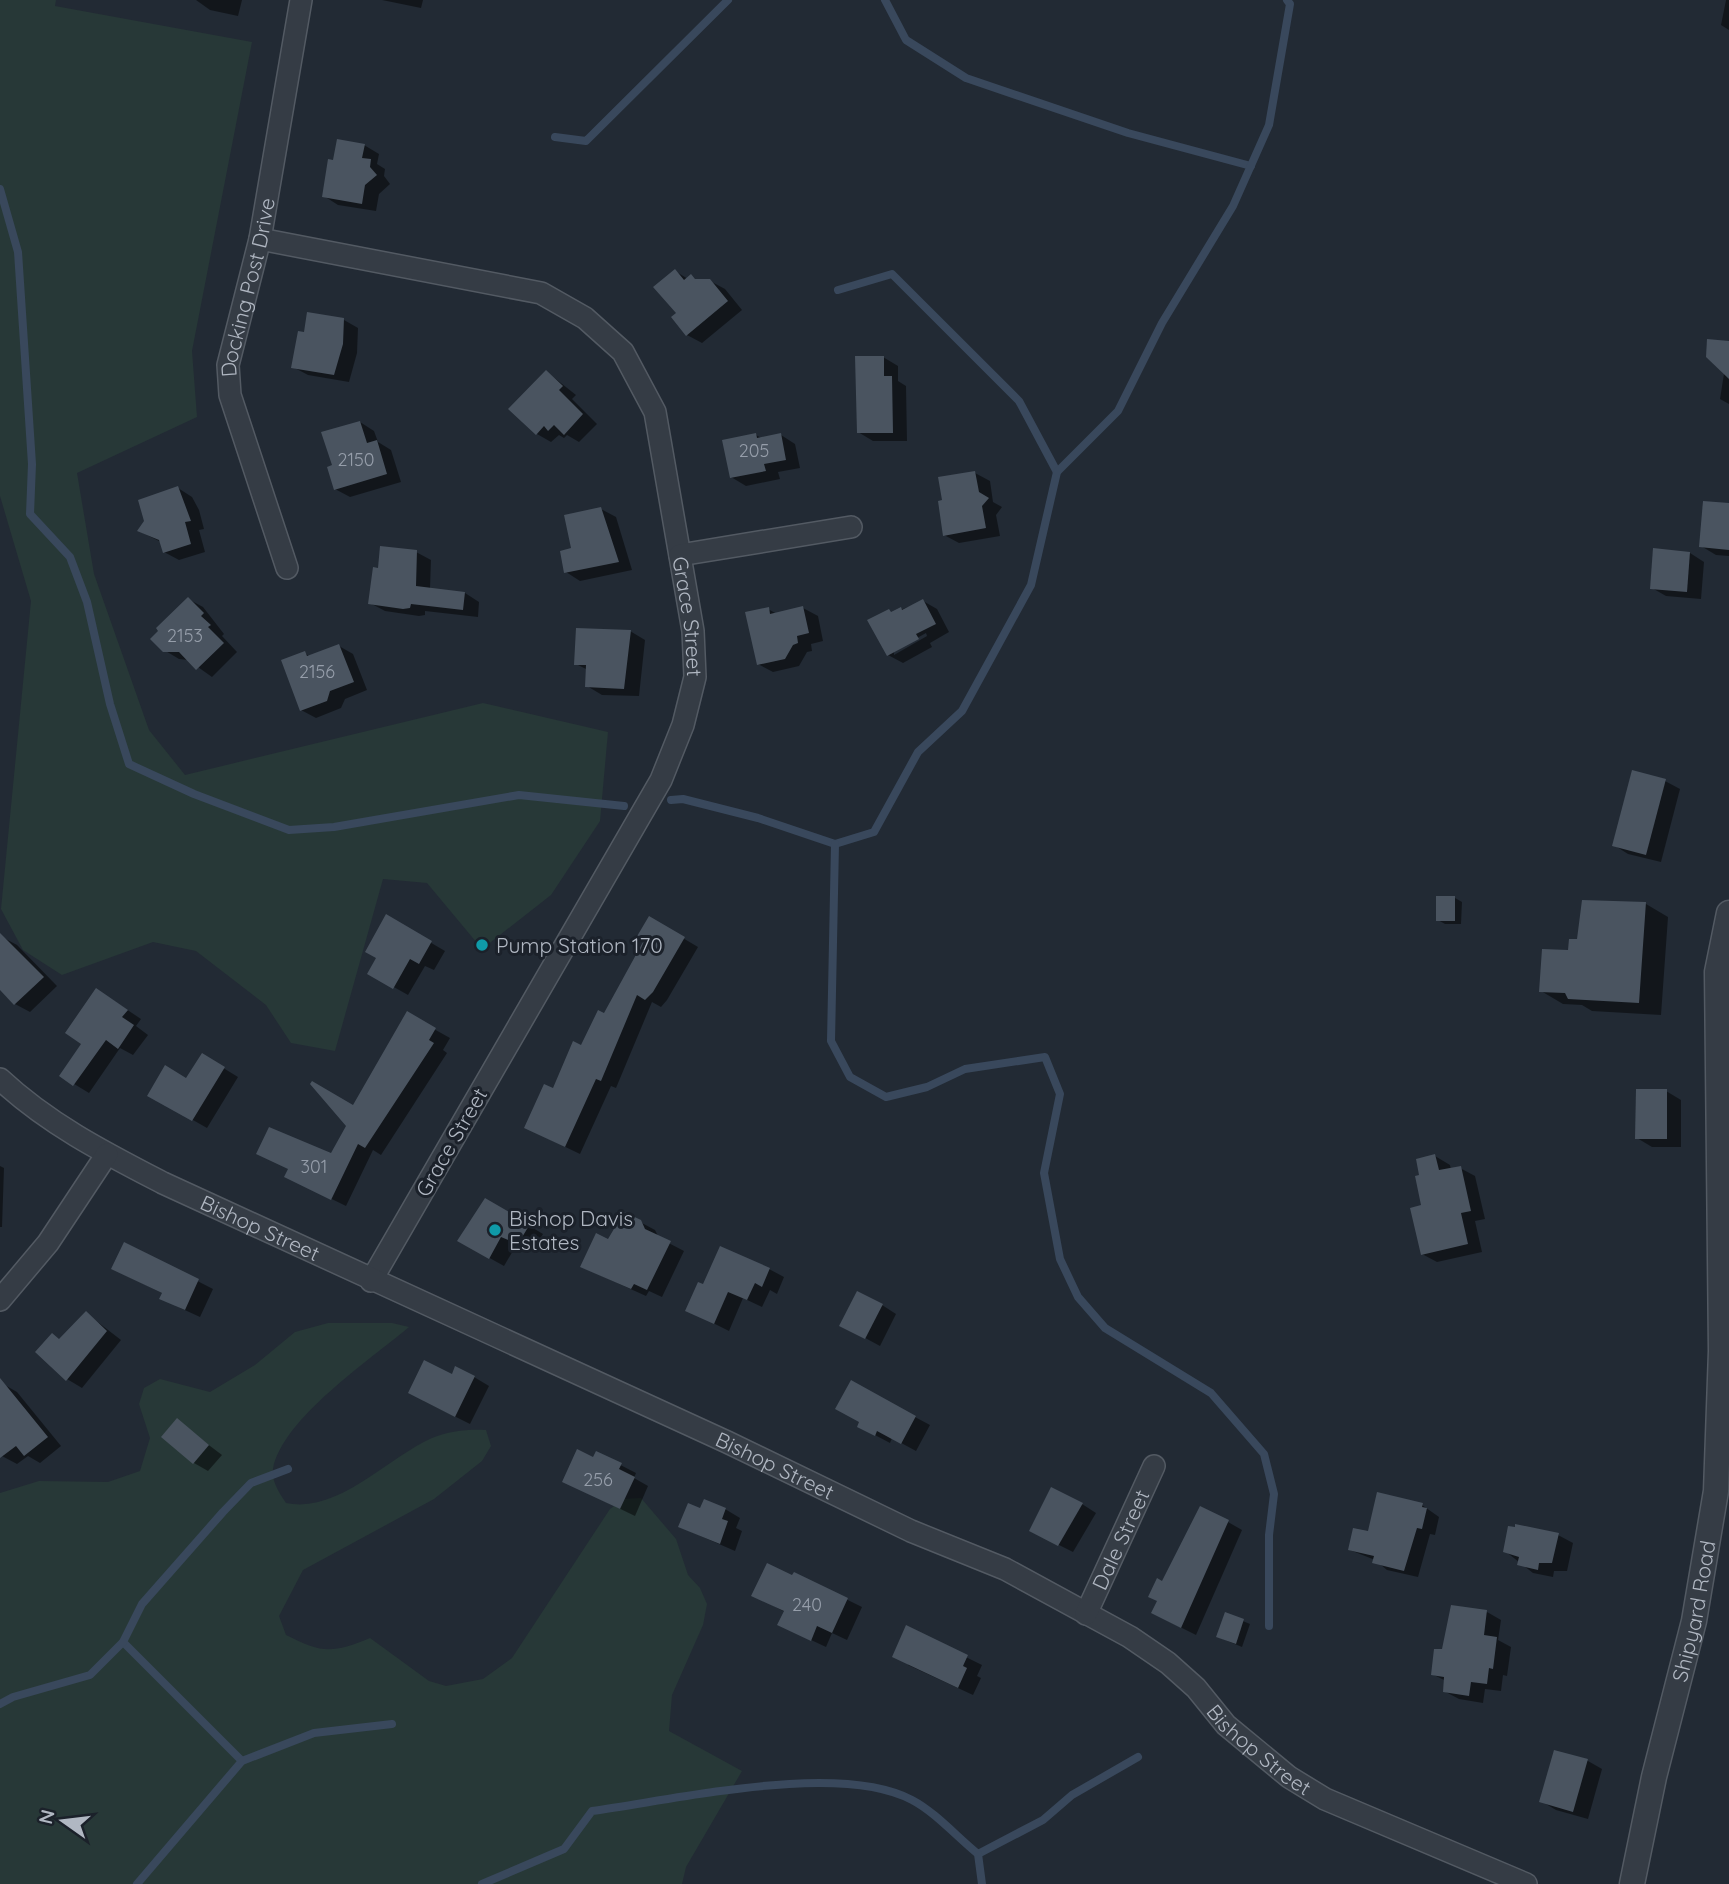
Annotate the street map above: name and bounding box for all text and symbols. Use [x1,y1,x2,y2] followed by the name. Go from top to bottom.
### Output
[215,196,280,378] street label: Docking Post Drive
[739,439,769,462] house number: 205
[337,448,375,471] house number: 2150
[667,554,708,677] street label: Grace Street
[167,624,203,647] house number: 2153
[299,660,335,683] house number: 2156
[496,932,663,958] place label: Pump Station 170
[474,937,490,953] marker: Pump Station 170
[409,1083,493,1201] street label: Grace Street
[301,1155,327,1178] house number: 301
[196,1189,324,1266] street label: Bishop Street
[509,1205,633,1255] place label: Bishop Davis Estates
[487,1222,503,1238] marker: Bishop Davis Estates
[712,1426,839,1505] street label: Bishop Street
[583,1468,613,1491] house number: 256
[1086,1485,1154,1594] street label: Dale Street
[1666,1538,1720,1685] street label: Shipyard Road
[792,1593,822,1616] house number: 240
[1201,1699,1316,1800] street label: Bishop Street
[28,1786,98,1856] north arrow
[33,1807,60,1827] text: N

